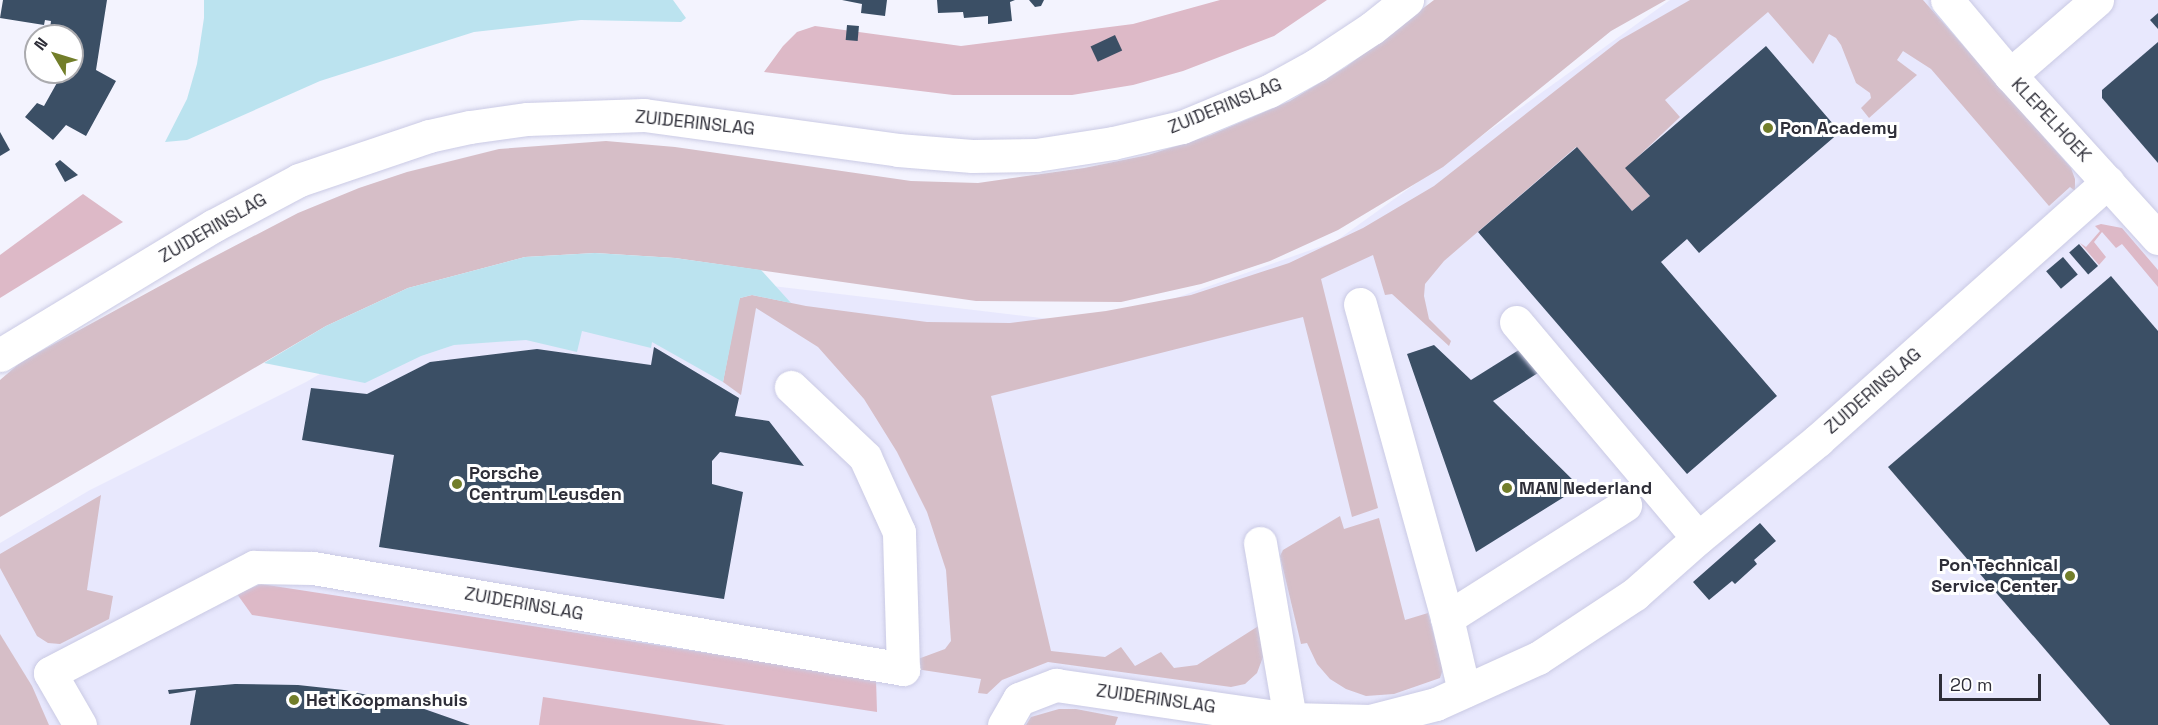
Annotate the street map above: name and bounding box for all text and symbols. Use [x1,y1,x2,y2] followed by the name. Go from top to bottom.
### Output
[24,24,84,84] north arrow
[29,33,53,55] text: N
[1165,73,1285,139] street label: ZUIDERINSLAG
[2007,74,2095,166] street label: KLEPELHOEK
[634,106,756,140] street label: ZUIDERINSLAG
[1780,117,1898,139] place label: Pon Academy
[1761,121,1775,135] marker: Pon Academy
[155,189,271,267] street label: ZUIDERINSLAG
[1820,343,1926,439] street label: ZUIDERINSLAG
[469,463,622,506] place label: Porsche Centrum Leusden
[450,477,464,491] marker: Porsche Centrum Leusden
[1519,477,1652,499] place label: MAN Nederland
[1500,481,1514,495] marker: MAN Nederland
[1931,555,2058,598] place label: Pon Technical Service Center
[2063,569,2077,583] marker: Pon Technical Service Center
[463,583,585,625] street label: ZUIDERINSLAG
[1942,662,2044,700] scale bar
[1950,673,1993,696] text: 20 m
[1095,680,1217,718] street label: ZUIDERINSLAG
[306,689,468,711] place label: Het Koopmanshuis
[287,693,301,707] marker: Het Koopmanshuis

